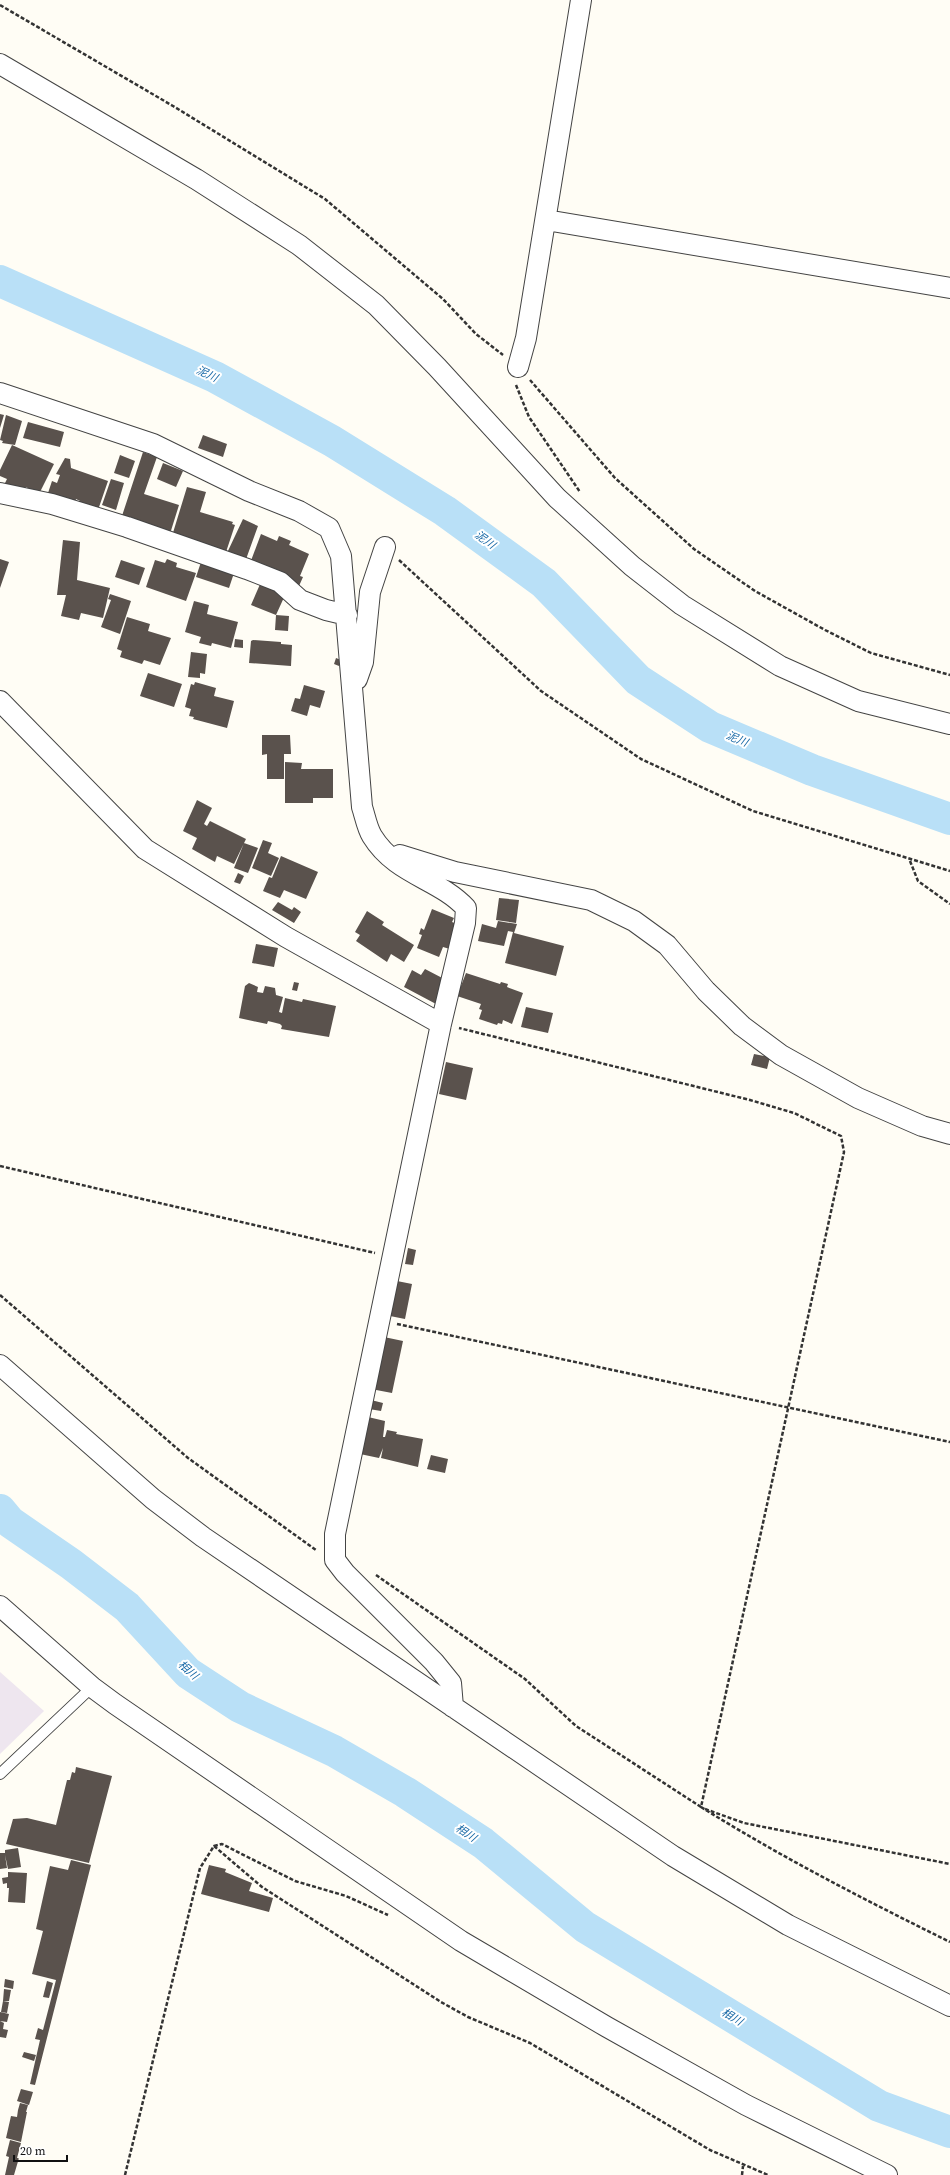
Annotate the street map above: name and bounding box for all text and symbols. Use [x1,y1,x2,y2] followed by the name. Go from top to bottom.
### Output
[194,363,221,386] water label: 泥川
[472,527,499,553] water label: 泥川
[724,728,751,751] water label: 泥川
[175,1657,202,1684] water label: 相川
[453,1821,480,1846] water label: 相川
[719,2005,746,2030] water label: 相川
[14,2137,67,2163] scale bar
[20,2143,46,2159] text: 20 m

